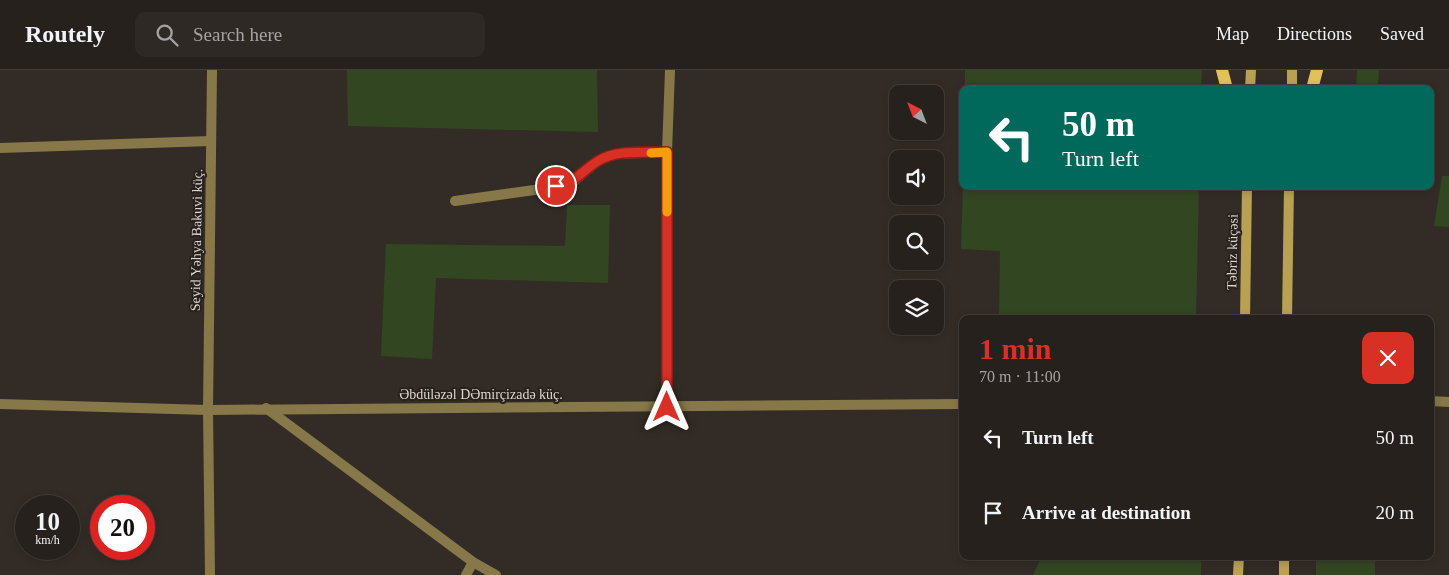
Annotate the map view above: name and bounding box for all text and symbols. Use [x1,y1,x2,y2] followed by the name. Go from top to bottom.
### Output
[135,12,485,57] search box
[25,21,105,47] text: Routely
[153,21,181,49] icon: search
[193,24,282,45] text: Search here
[1216,24,1249,44] text: Map
[1277,24,1352,44] text: Directions
[1380,24,1424,44] text: Saved
[889,85,944,140] north arrow
[889,85,944,335] map controls
[979,105,1044,170] icon: left
[1062,105,1135,144] text: 50 m
[1062,146,1139,171] text: Turn left
[889,150,944,205] button: sound
[535,165,577,207] pin
[188,169,205,311] street label: Seyid Yəhya Bakuvi küç.
[542,172,570,200] icon: arrive
[1224,214,1241,290] street label: Təbriz küçəsi
[889,215,944,270] button: search
[889,280,944,335] button: layers
[979,332,1052,365] text: 1 min
[1362,332,1414,384] button: close
[979,368,1061,385] text: 70 m · 11:00
[640,380,692,432] position arrow
[399,387,563,402] street label: Əbdüləzəl DƏmirçizadə küç.
[979,424,1007,452] icon: left
[1022,427,1094,448] text: Turn left
[1375,427,1414,448] text: 50 m
[90,495,155,560] speed limit sign: 20
[979,499,1007,527] icon: arrive
[1022,502,1191,523] text: Arrive at destination
[1375,502,1414,523] text: 20 m
[35,508,60,535] text: 10
[35,533,60,547] text: km/h

